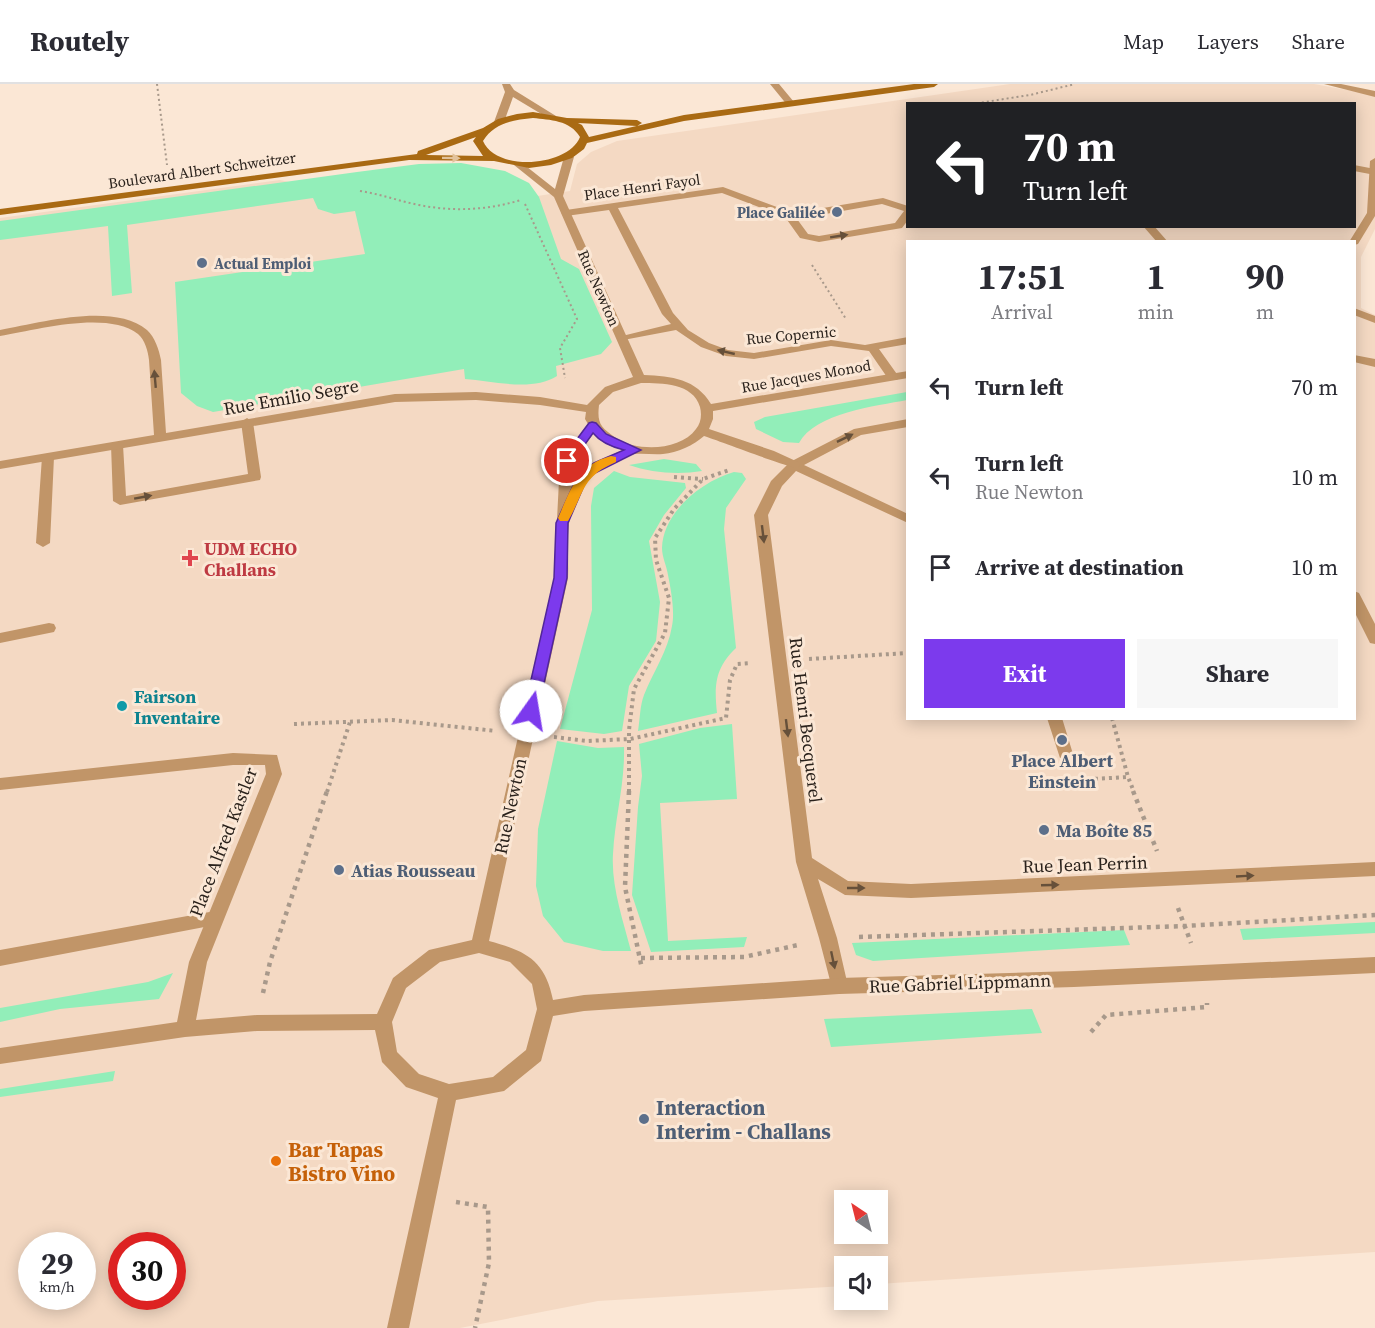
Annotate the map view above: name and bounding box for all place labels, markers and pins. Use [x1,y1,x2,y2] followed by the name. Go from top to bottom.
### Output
[737,202,825,223] place label: Place Galilée
[830,205,844,219] marker: Place Galilée
[214,253,312,274] place label: Actual Emploi
[195,256,209,270] marker: Actual Emploi
[541,435,592,486] pin
[204,536,297,582] place label: UDM ECHO Challans
[181,549,199,567] marker: UDM ECHO Challans
[134,684,220,730] place label: Fairson Inventaire
[115,699,129,713] marker: Fairson Inventaire
[1055,733,1069,747] marker: Place Albert Einstein
[1011,748,1113,794] place label: Place Albert Einstein
[1056,818,1152,843] place label: Ma Boîte 85
[1037,823,1051,837] marker: Ma Boîte 85
[351,858,476,883] place label: Atias Rousseau
[332,863,346,877] marker: Atias Rousseau
[656,1093,831,1146] place label: Interaction Interim - Challans
[637,1112,651,1126] marker: Interaction Interim - Challans
[288,1135,395,1188] place label: Bar Tapas Bistro Vino
[269,1154,283,1168] marker: Bar Tapas Bistro Vino

